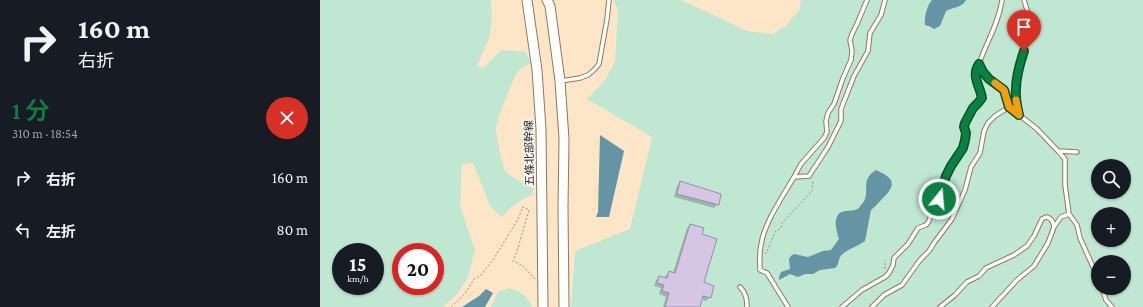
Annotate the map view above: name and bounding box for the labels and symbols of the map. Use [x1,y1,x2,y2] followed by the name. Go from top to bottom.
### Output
[1007,10,1041,51] pin
[522,120,536,186] street label: 五條北部幹線
[918,178,960,220] position arrow
[392,243,444,295] speed limit sign: 20

